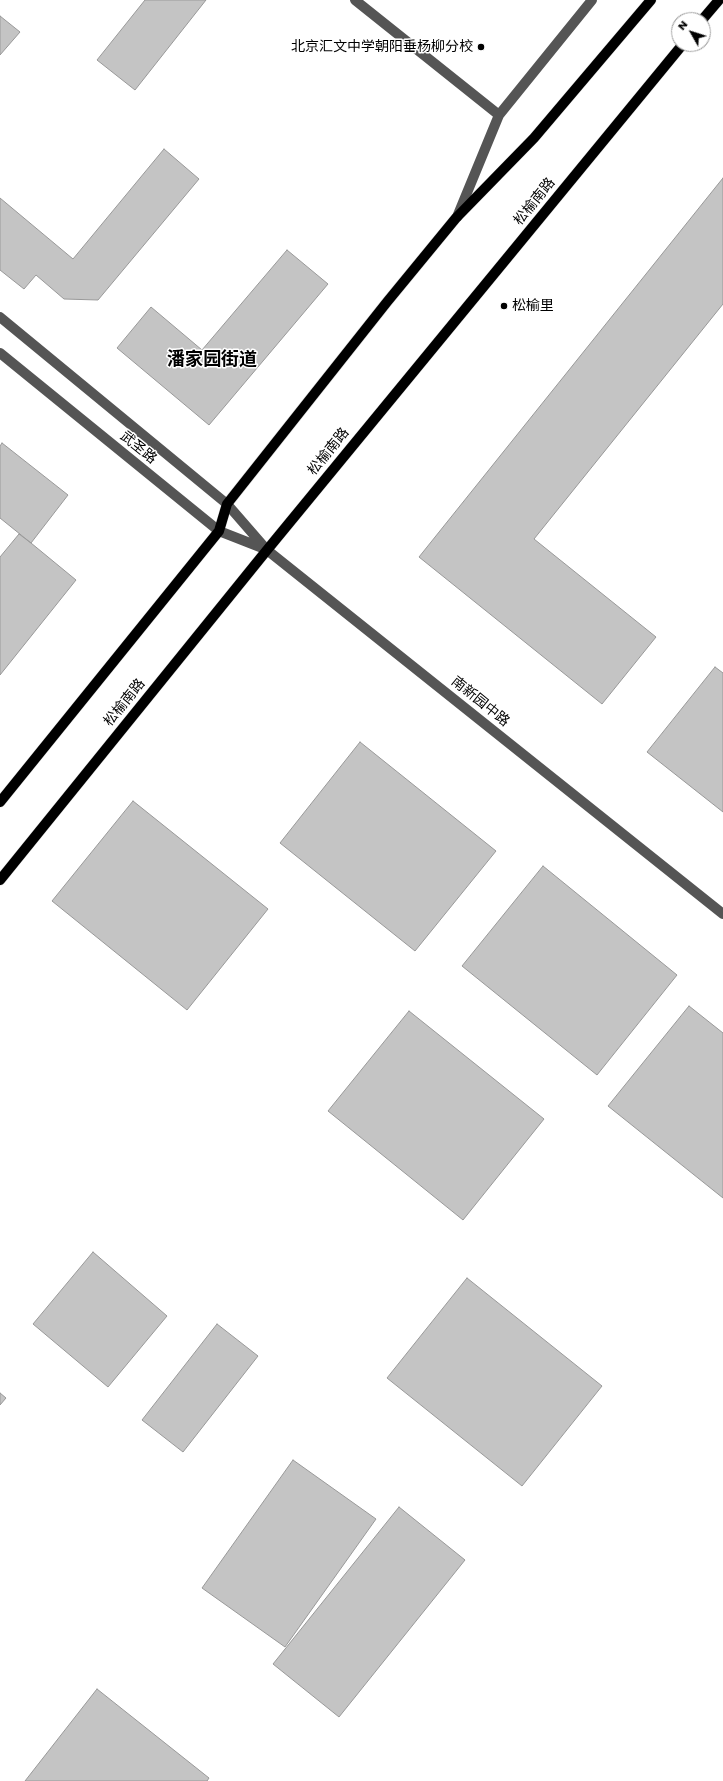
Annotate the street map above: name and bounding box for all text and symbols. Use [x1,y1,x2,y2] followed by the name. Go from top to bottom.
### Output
[671,12,711,52] north arrow
[674,17,691,33] text: N
[291,39,473,55] place label: 北京汇文中学朝阳垂杨柳分校
[476,42,486,52] marker: 北京汇文中学朝阳垂杨柳分校
[511,175,559,229] street label: 松榆南路
[512,298,554,314] place label: 松榆里
[499,301,509,311] marker: 松榆里
[167,349,257,371] district label: 潘家园街道
[305,425,353,479] street label: 松榆南路
[116,428,160,468] street label: 武圣路
[448,673,512,731] street label: 南新园中路
[101,676,149,730] street label: 松榆南路

